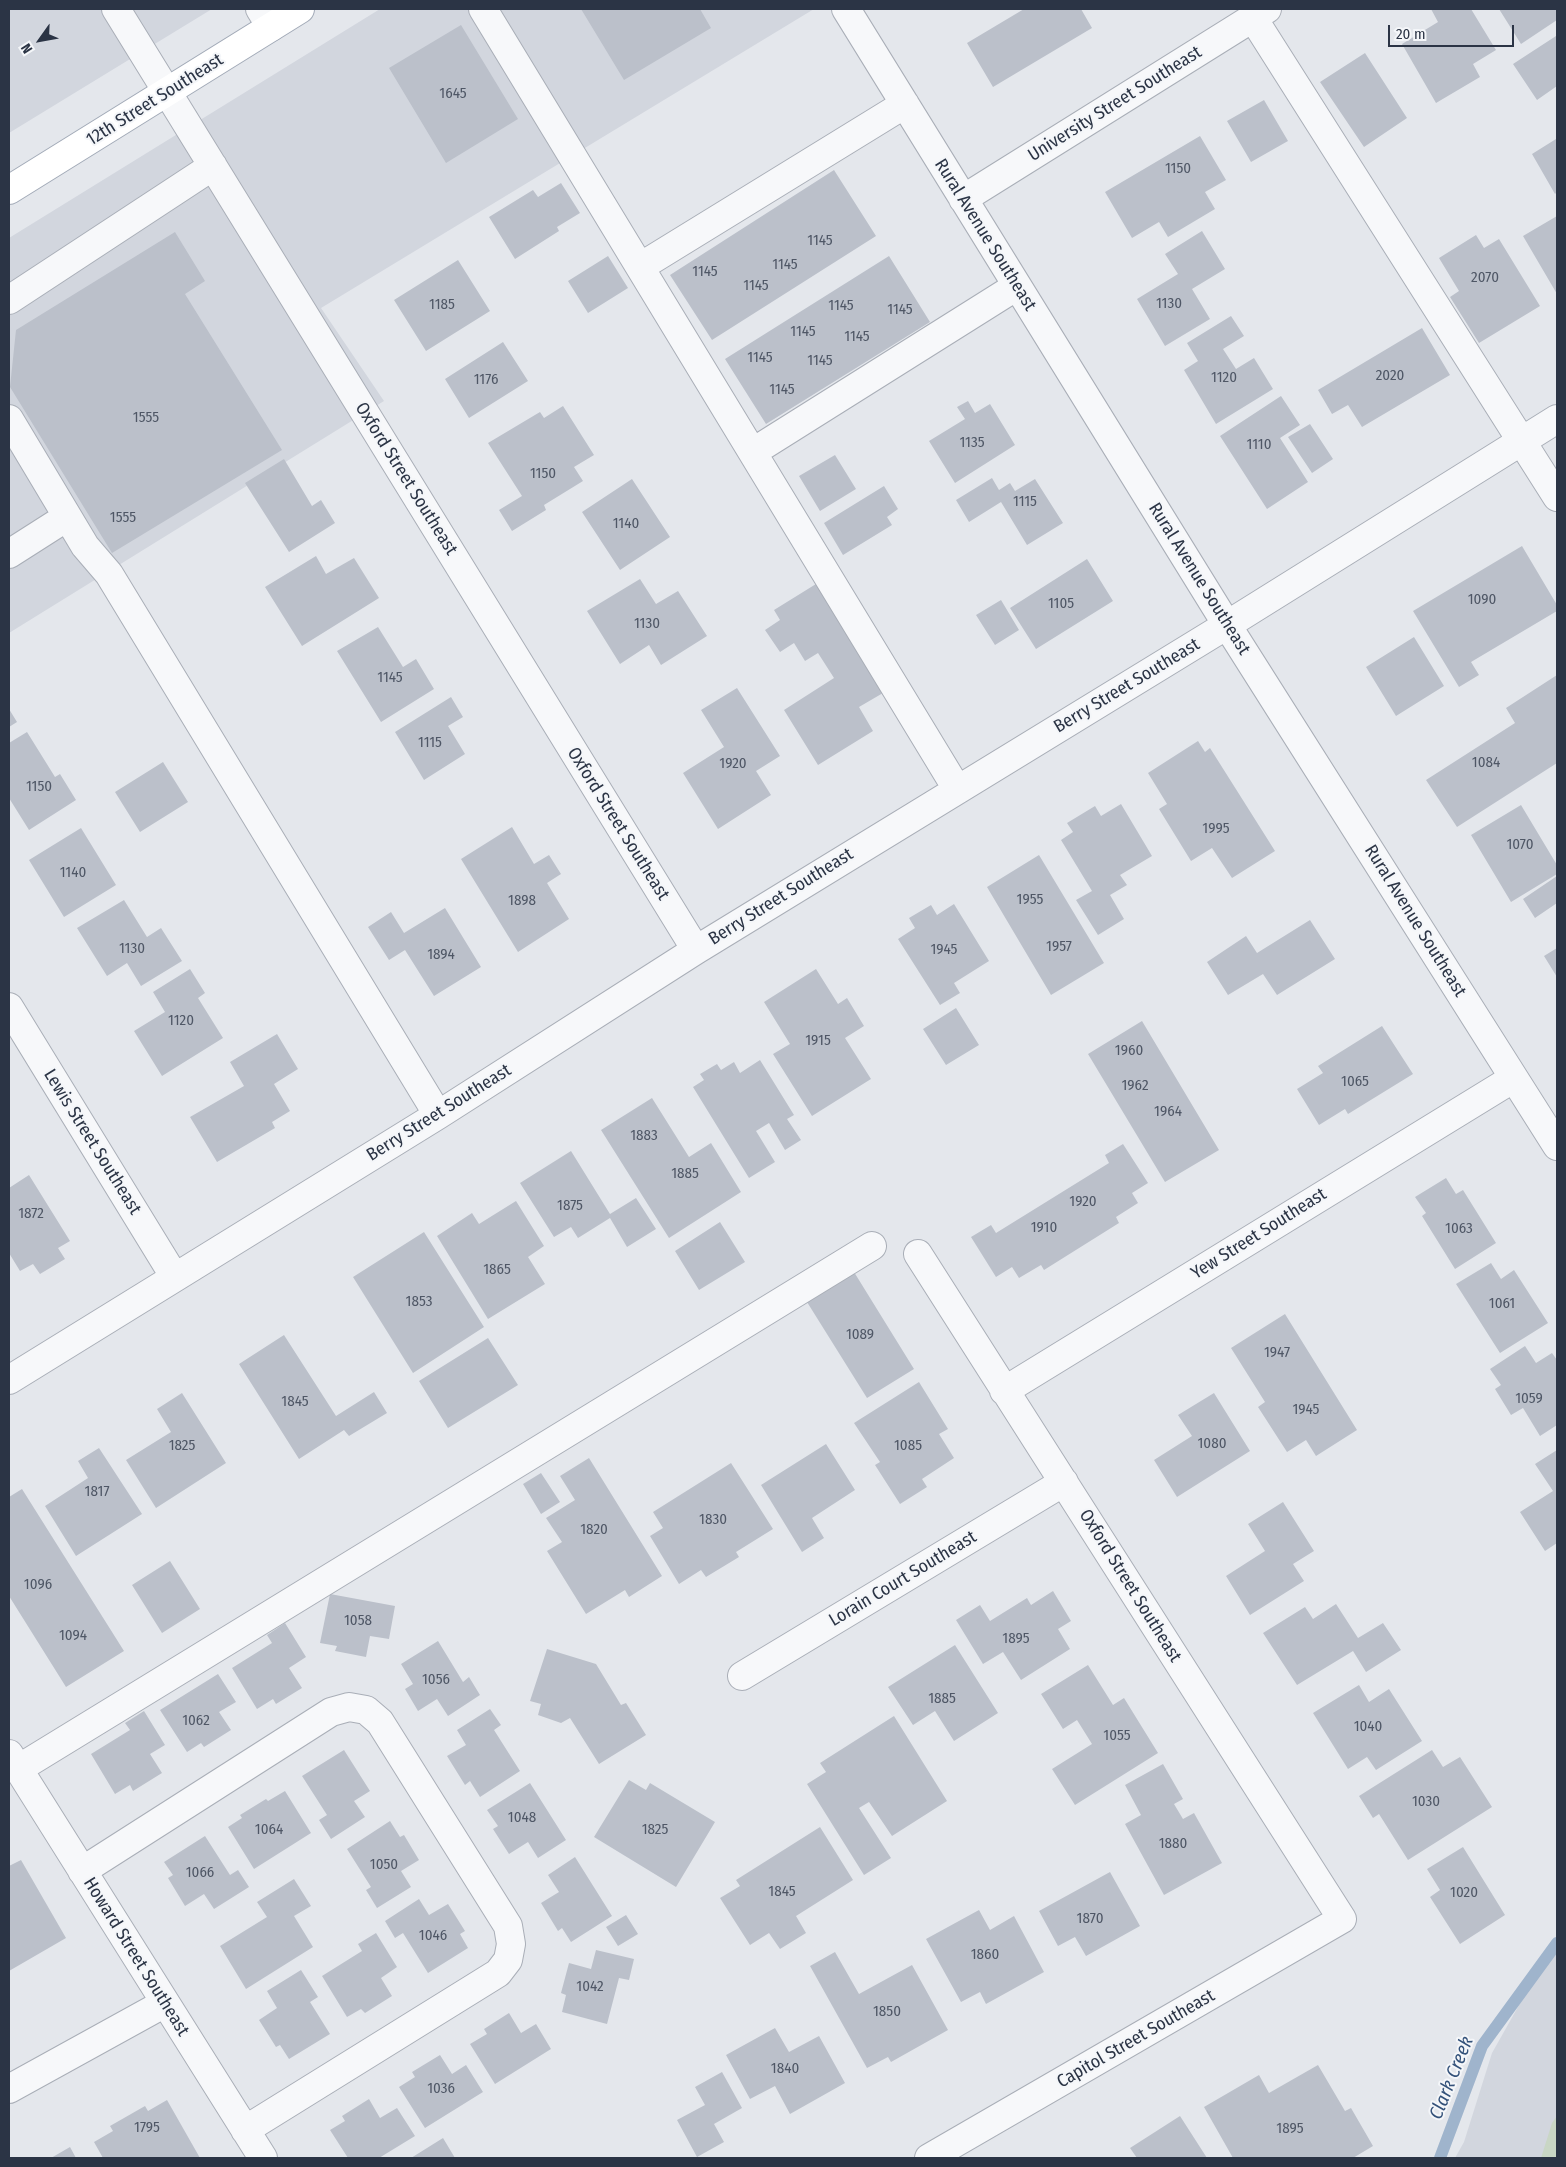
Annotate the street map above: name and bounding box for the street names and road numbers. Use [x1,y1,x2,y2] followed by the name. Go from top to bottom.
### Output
[1024,42,1206,166] street label: University Street Southeast
[83,49,227,151] street label: 12th Street Southeast
[929,155,1041,315] street label: Rural Avenue Southeast
[350,399,462,559] street label: Oxford Street Southeast
[1143,499,1255,659] street label: Rural Avenue Southeast
[1050,634,1204,738] street label: Berry Street Southeast
[562,744,674,904] street label: Oxford Street Southeast
[1359,841,1471,1001] street label: Rural Avenue Southeast
[705,844,857,950] street label: Berry Street Southeast
[363,1060,515,1166] street label: Berry Street Southeast
[38,1065,146,1219] street label: Lewis Street Southeast
[1187,1184,1331,1284] street label: Yew Street Southeast
[1074,1506,1186,1666] street label: Oxford Street Southeast
[825,1526,981,1632] street label: Lorain Court Southeast
[78,1874,194,2040] street label: Howard Street Southeast
[1053,1985,1219,2093] street label: Capitol Street Southeast

